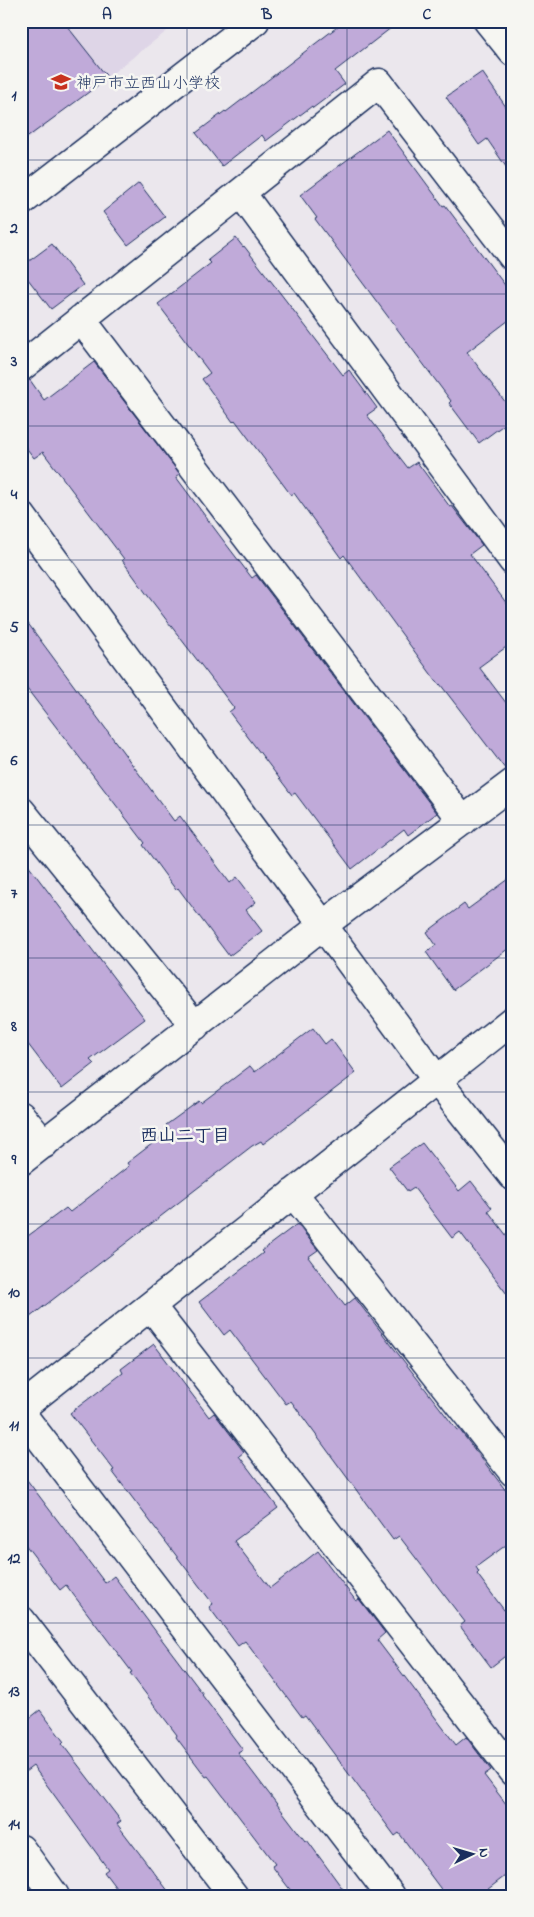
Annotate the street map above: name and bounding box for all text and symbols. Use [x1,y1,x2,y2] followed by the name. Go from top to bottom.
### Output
[102,3,112,27] text: A
[261,3,273,27] text: B
[423,3,432,27] text: C
[50,71,72,93] school or university icon: 神戸市立西山小学校
[76,72,220,96] place label: 神戸市立西山小学校
[11,84,17,108] text: 1
[9,217,18,241] text: 2
[10,350,18,374] text: 3
[10,483,18,507] text: 4
[9,616,19,640] text: 5
[9,749,18,773] text: 6
[11,882,18,906] text: 7
[10,1015,17,1039] text: 8
[140,1124,230,1150] district label: 西山二丁目
[11,1148,17,1172] text: 9
[8,1281,20,1305] text: 10
[9,1414,20,1438] text: 11
[7,1547,21,1571] text: 12
[8,1680,20,1704] text: 13
[8,1813,20,1837] text: 14
[446,1830,496,1880] north arrow
[473,1847,494,1859] text: N

